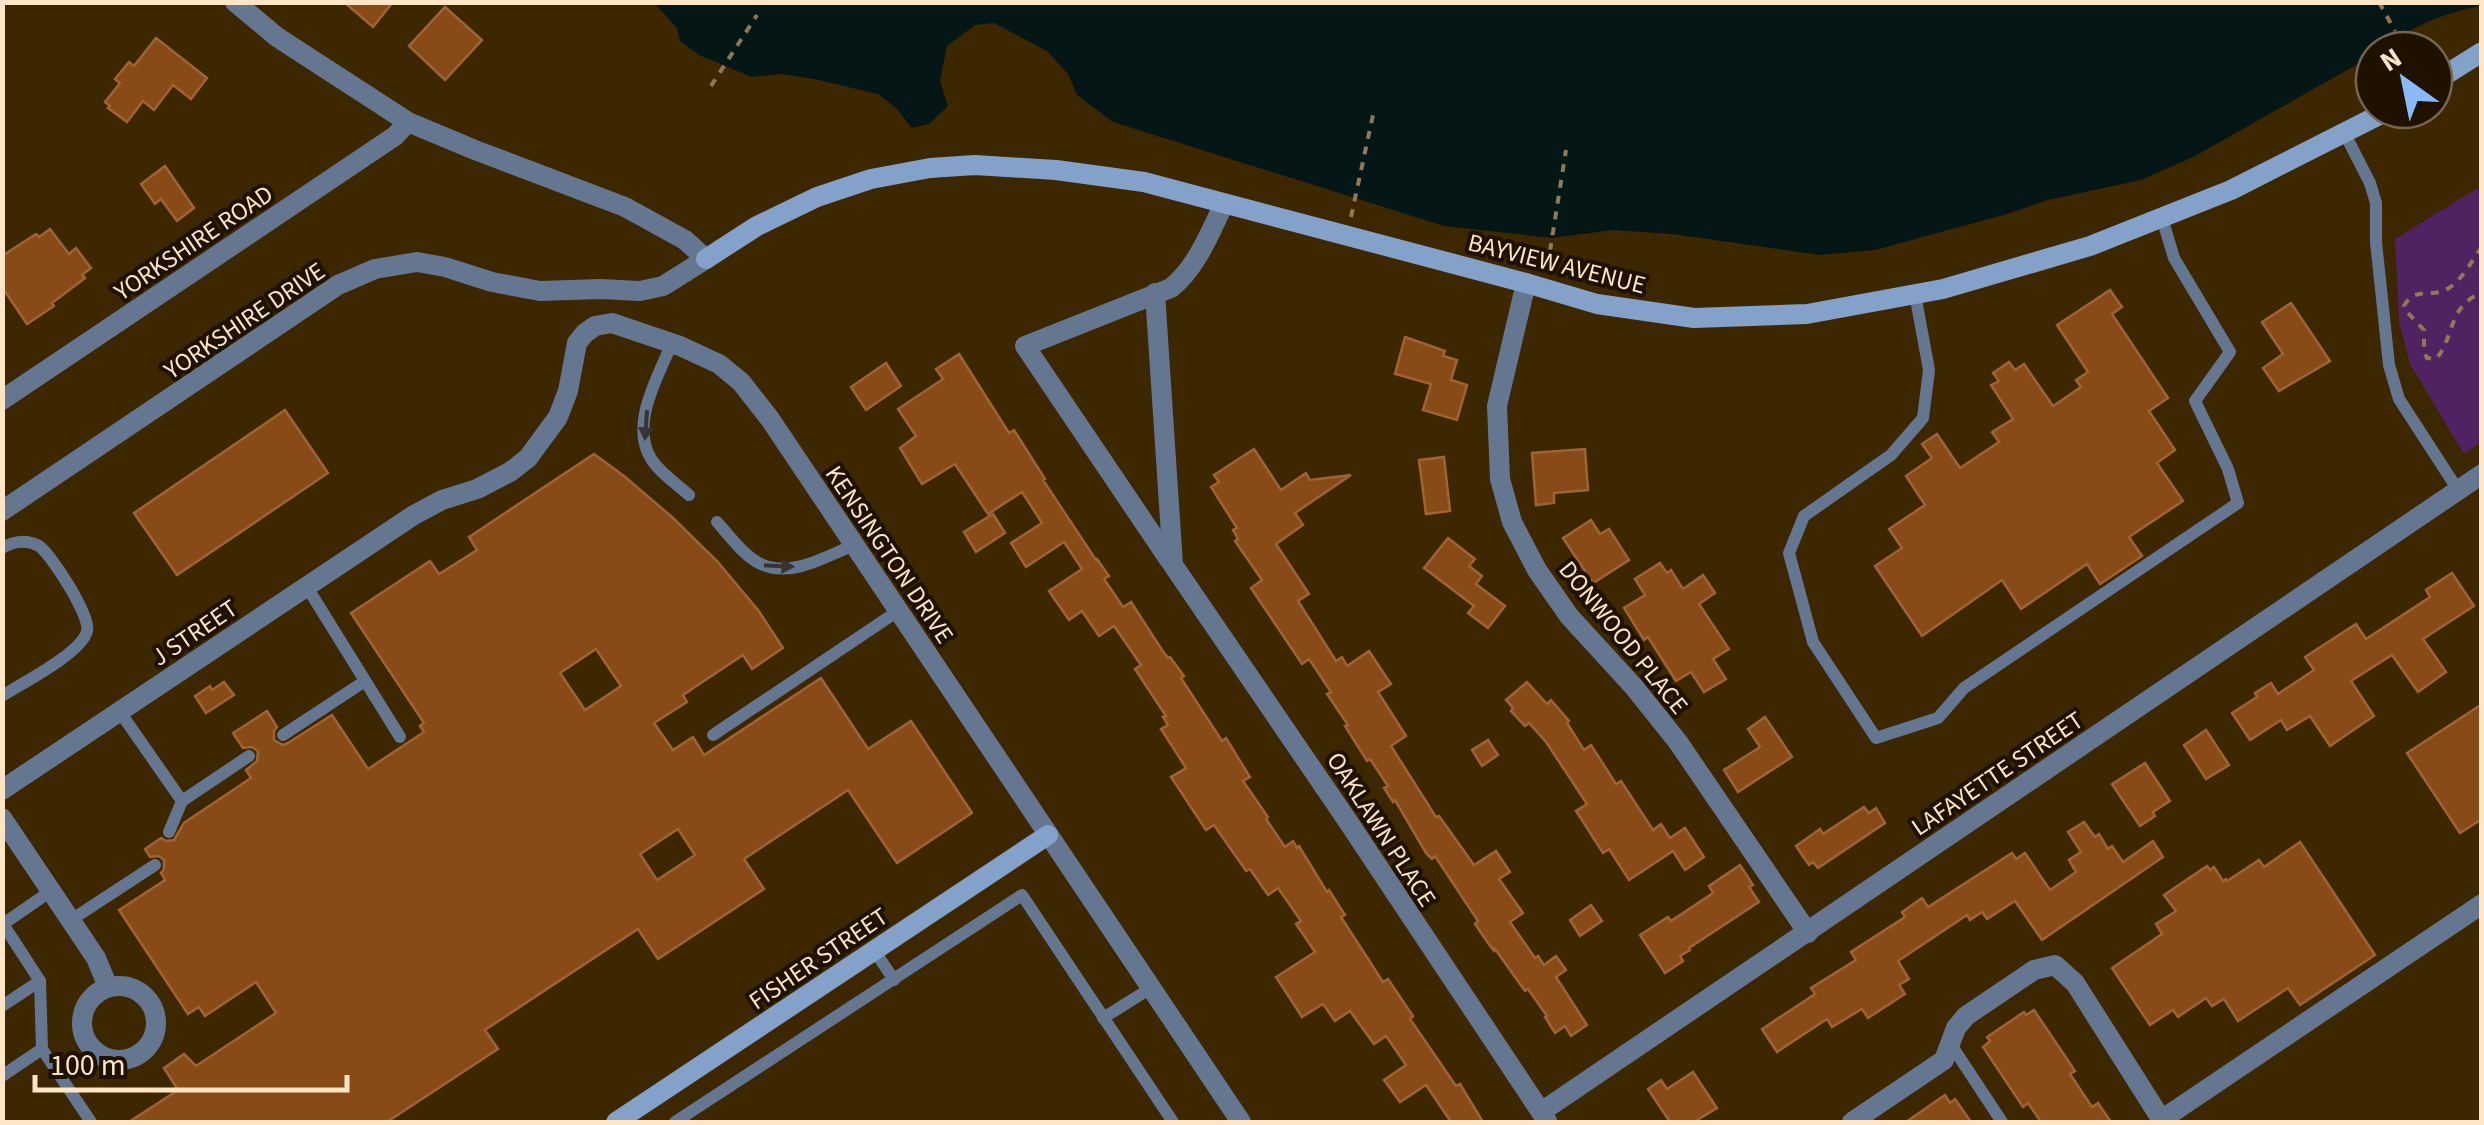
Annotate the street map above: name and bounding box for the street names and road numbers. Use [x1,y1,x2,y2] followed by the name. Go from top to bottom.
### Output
[106,176,280,310] street label: YORKSHIRE ROAD
[1464,225,1649,303] street label: BAYVIEW AVENUE
[156,253,332,389] street label: YORKSHIRE DRIVE
[816,458,962,651] street label: KENSINGTON DRIVE
[1550,553,1696,722] street label: DONWOOD PLACE
[144,591,245,675] street label: J STREET
[1904,703,2091,845] street label: LAFAYETTE STREET
[1318,745,1445,914] street label: OAKLAWN PLACE
[742,899,895,1019] street label: FISHER STREET

